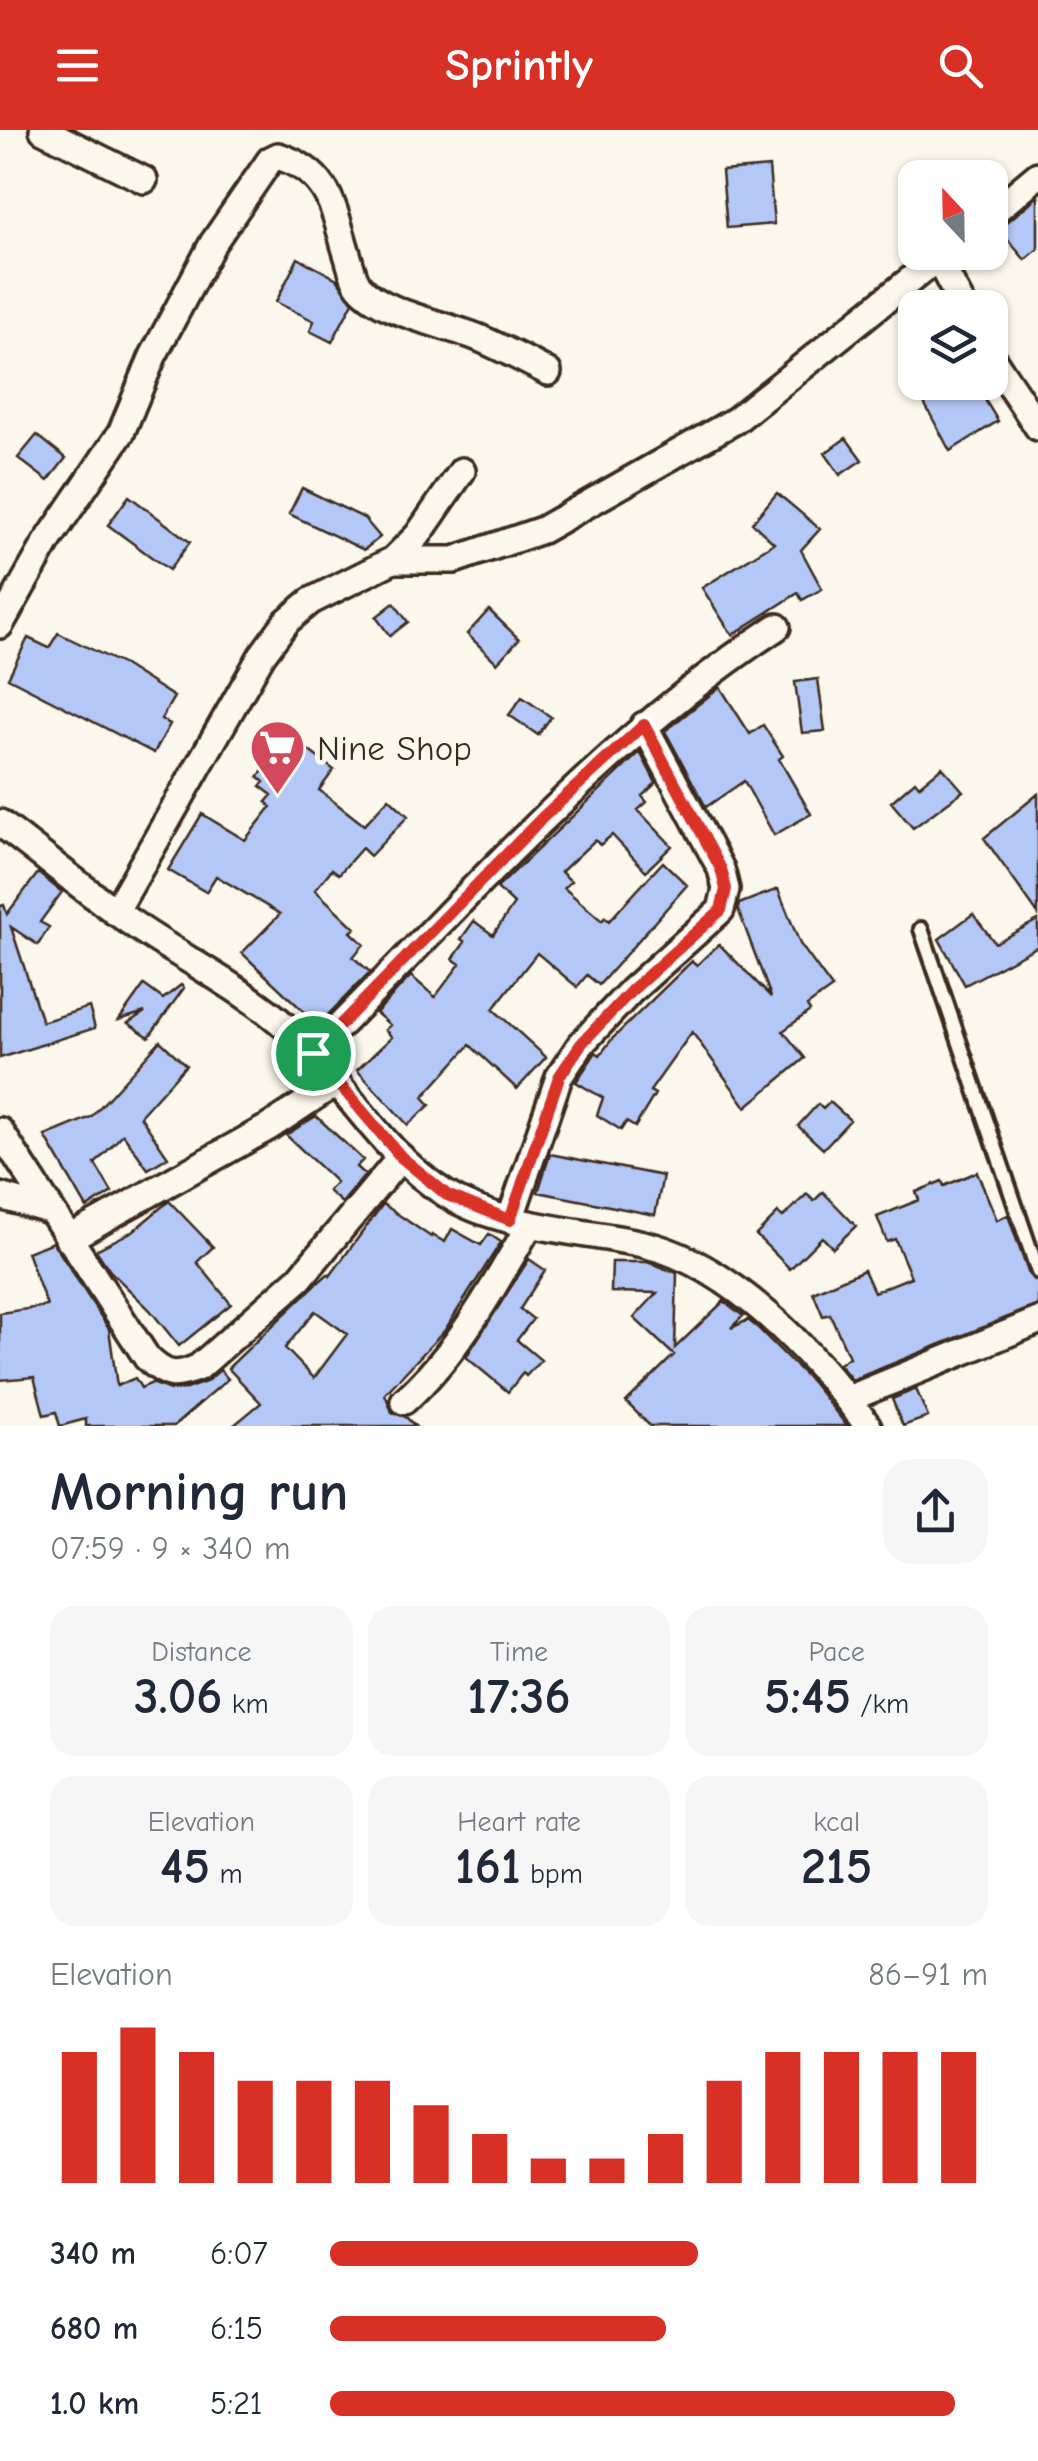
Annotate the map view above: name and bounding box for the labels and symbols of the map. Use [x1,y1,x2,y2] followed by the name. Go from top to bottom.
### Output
[898,160,1008,270] north arrow
[248,718,308,797] supermarket icon: Nine Shop
[317,728,472,769] place label: Nine Shop
[271,1011,356,1096] pin

